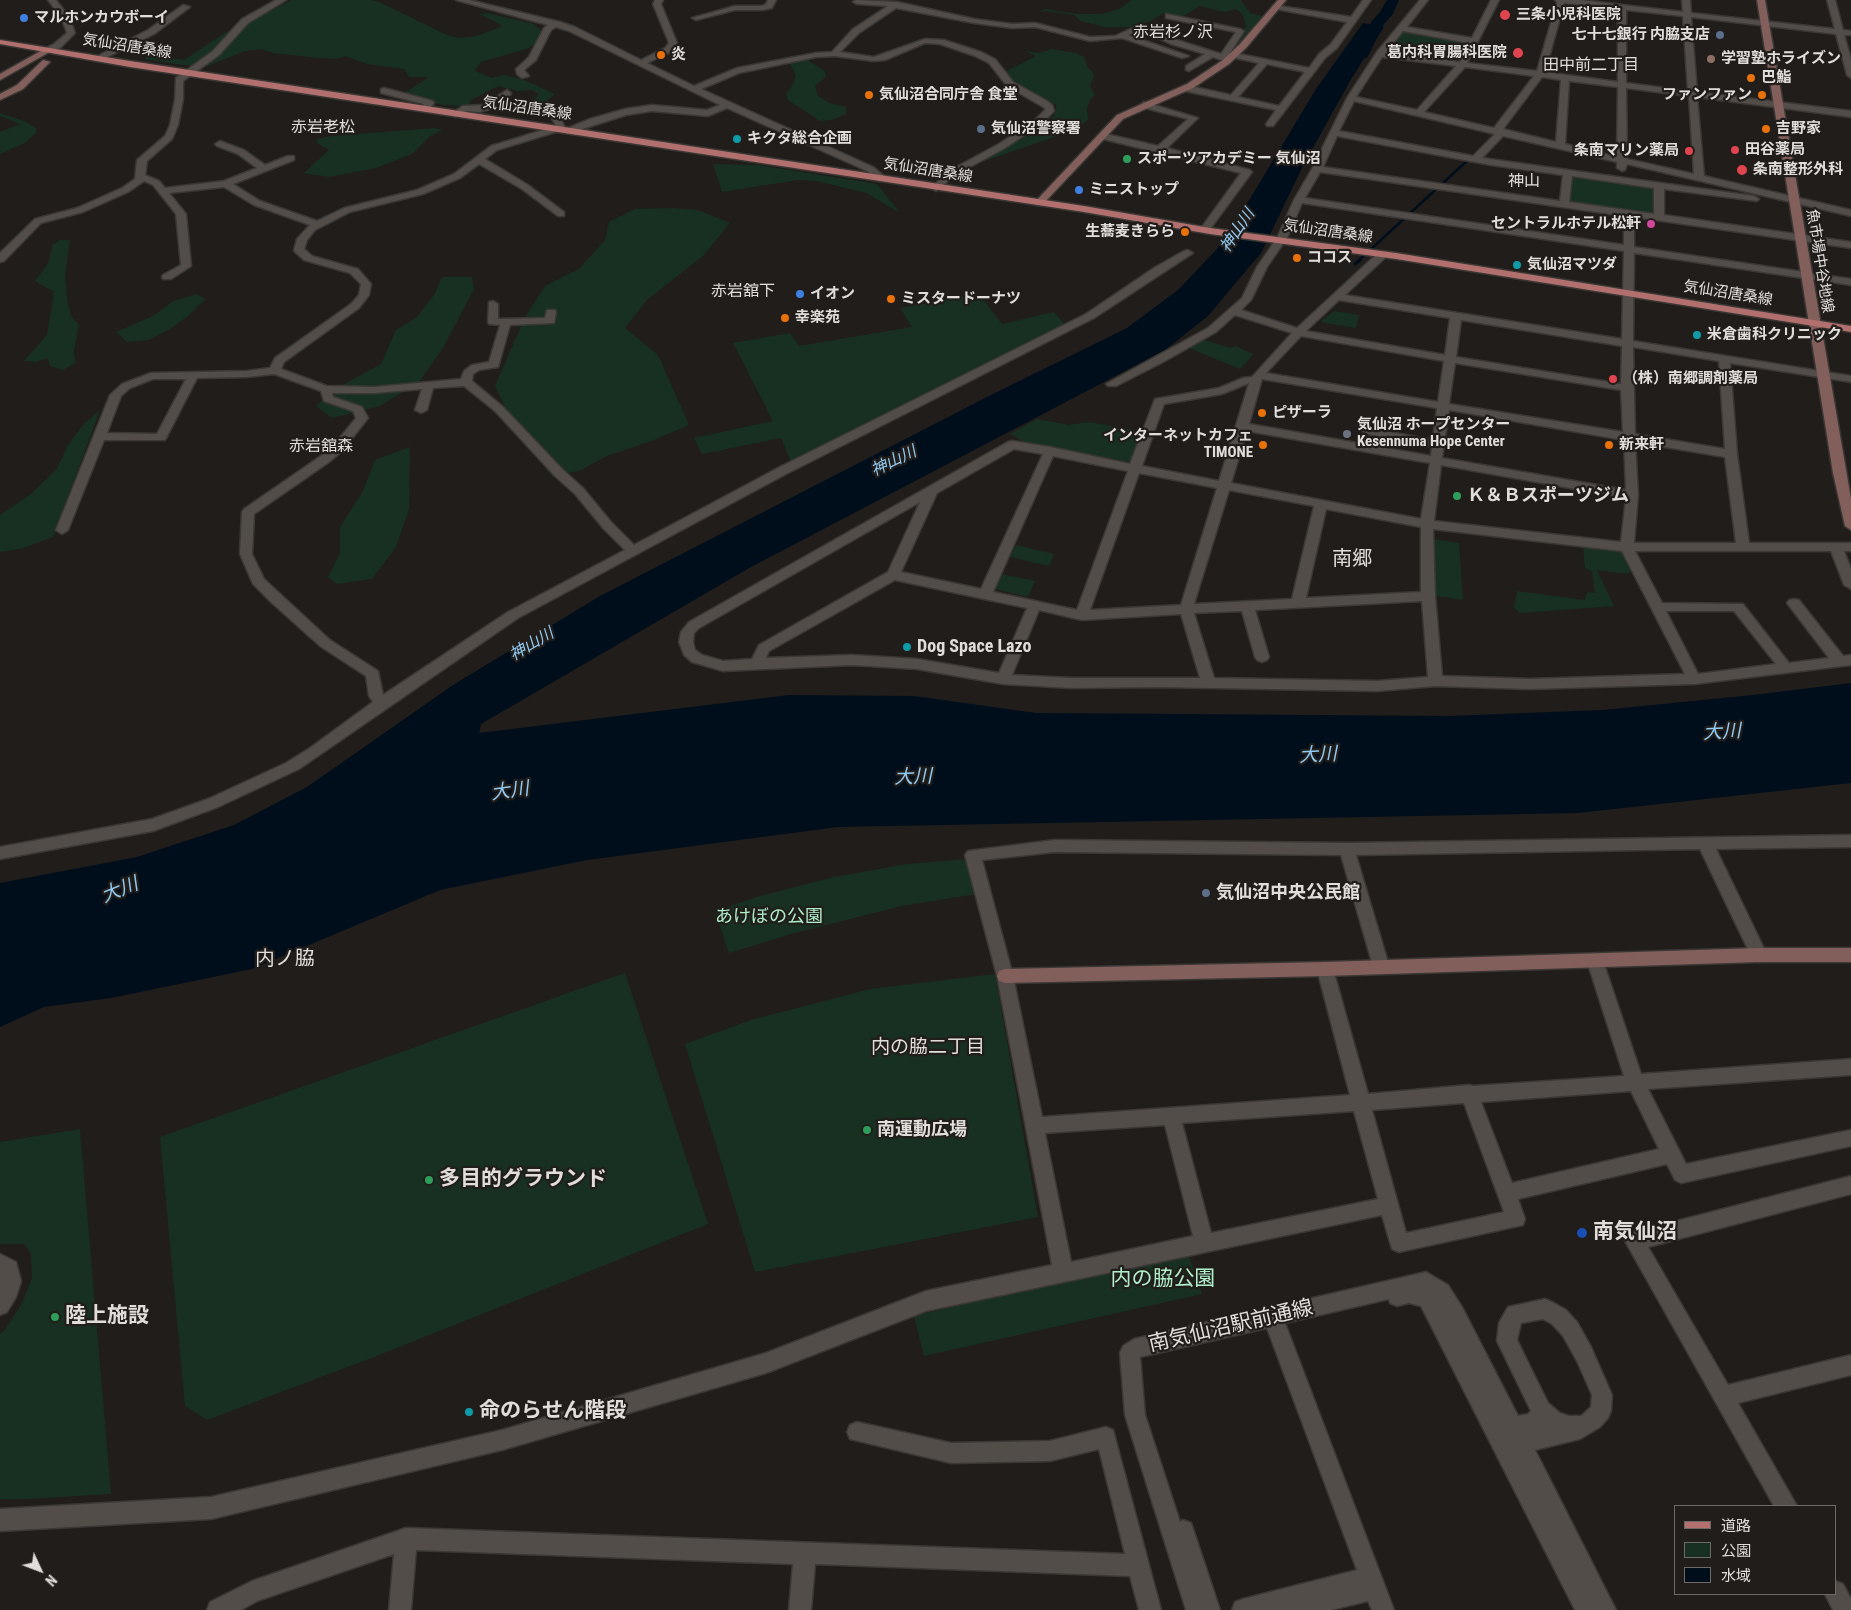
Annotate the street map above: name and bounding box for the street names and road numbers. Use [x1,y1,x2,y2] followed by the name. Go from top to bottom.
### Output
[81,31,173,63] street label: 気仙沼唐桑線
[481,94,573,124] street label: 気仙沼唐桑線
[882,155,974,187] street label: 気仙沼唐桑線
[1802,208,1836,314] street label: 魚市場中谷地線
[1282,217,1374,247] street label: 気仙沼唐桑線
[1682,278,1774,310] street label: 気仙沼唐桑線
[1146,1296,1316,1358] street label: 南気仙沼駅前通線

